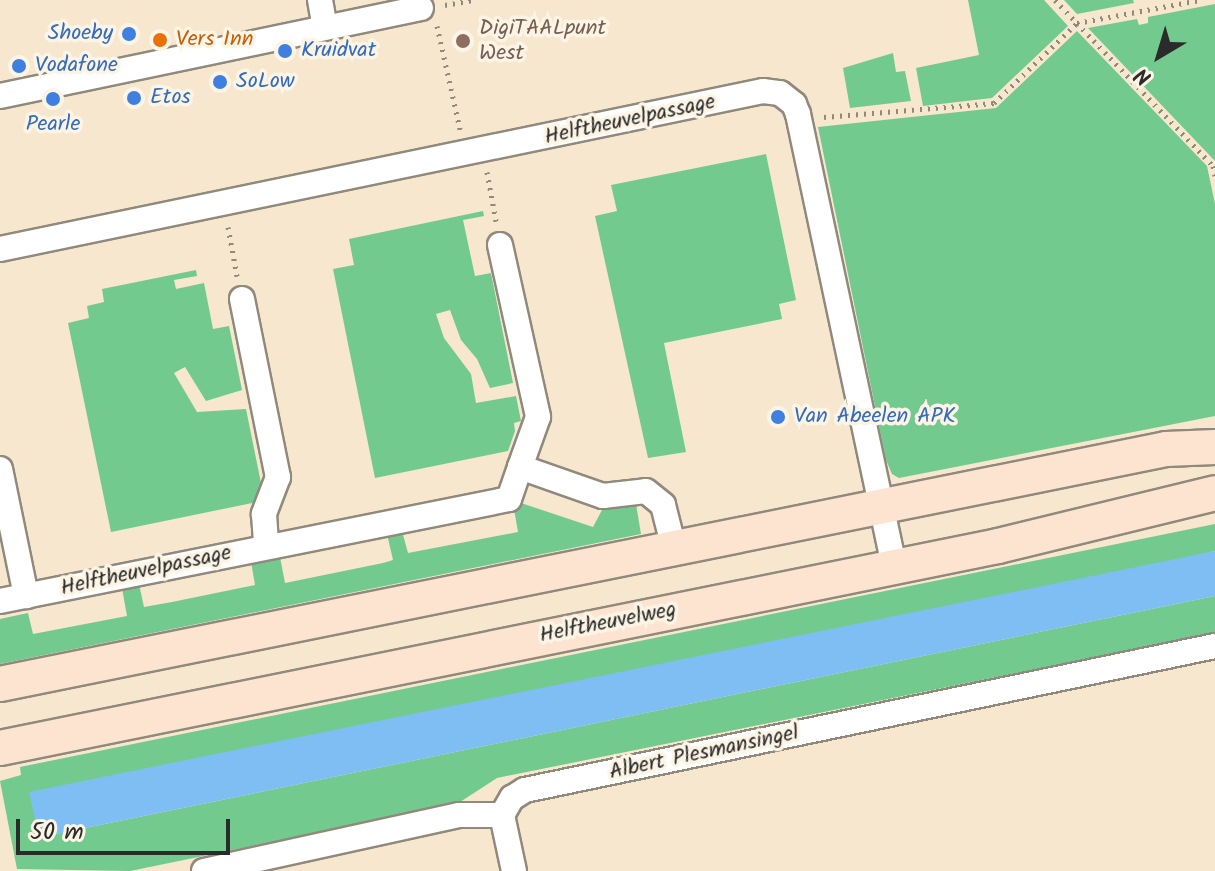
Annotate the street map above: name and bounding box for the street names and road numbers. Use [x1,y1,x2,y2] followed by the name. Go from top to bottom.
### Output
[542,89,718,151] street label: Helftheuvelpassage
[58,540,234,602] street label: Helftheuvelpassage
[537,597,679,649] street label: Helftheuvelweg
[607,720,801,786] street label: Albert Plesmansingel

